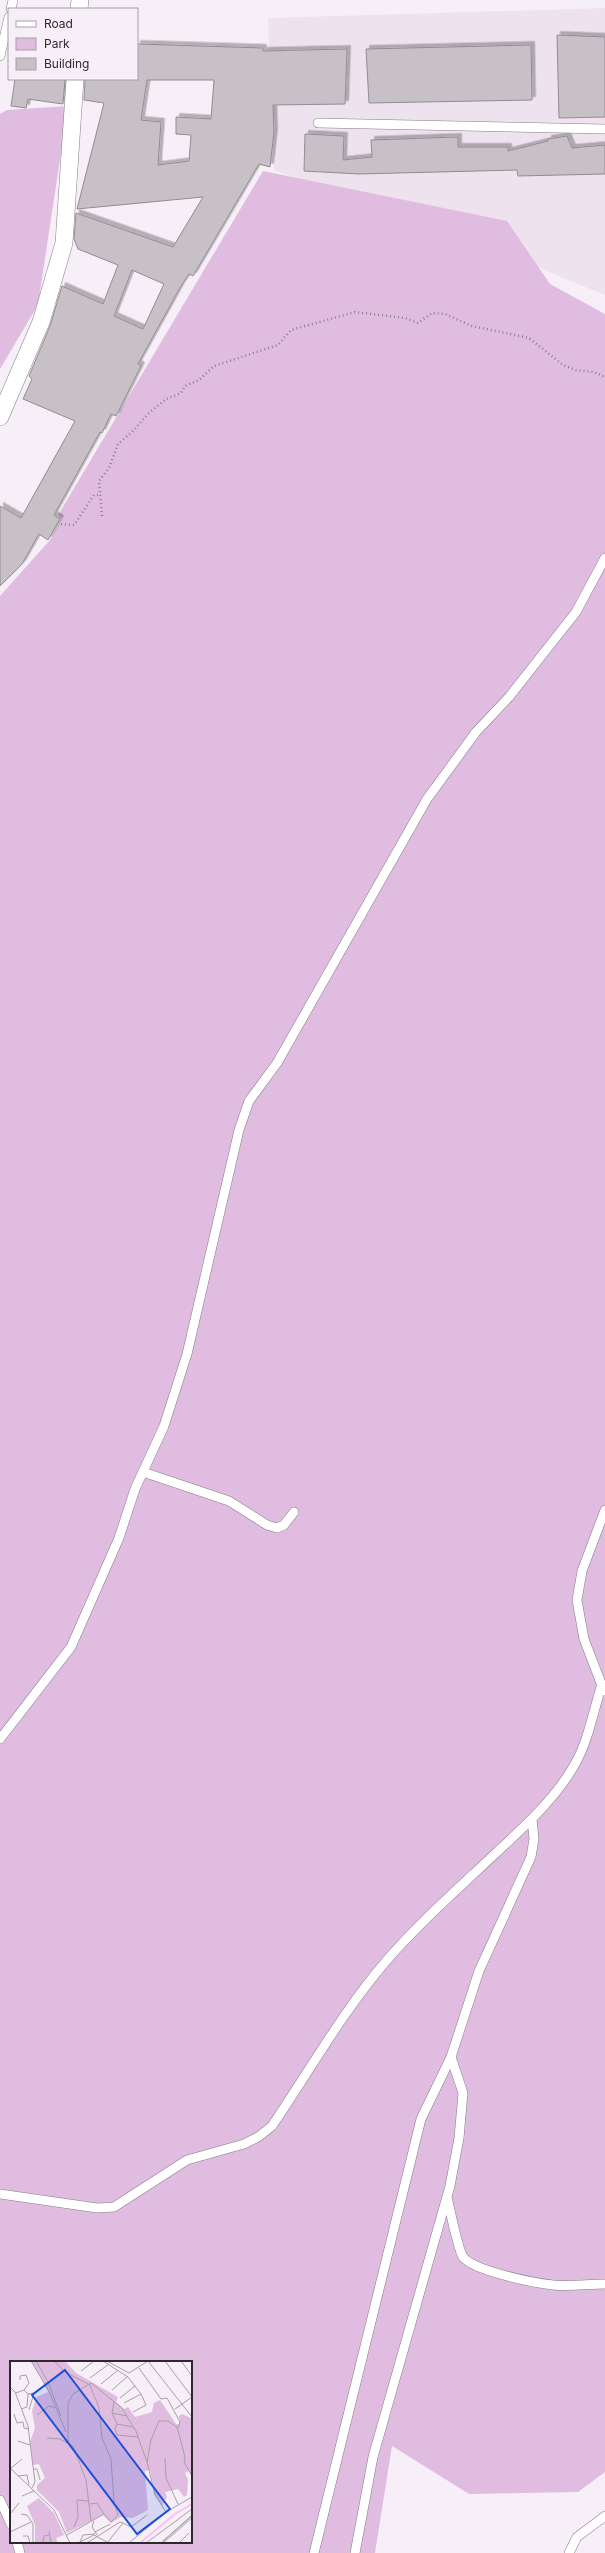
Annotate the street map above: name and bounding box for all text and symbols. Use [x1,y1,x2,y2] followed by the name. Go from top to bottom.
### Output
[8,8,138,80] legend
[44,16,73,31] text: Road
[44,36,70,51] text: Park
[44,56,89,71] text: Building
[10,2361,192,2543] inset map

